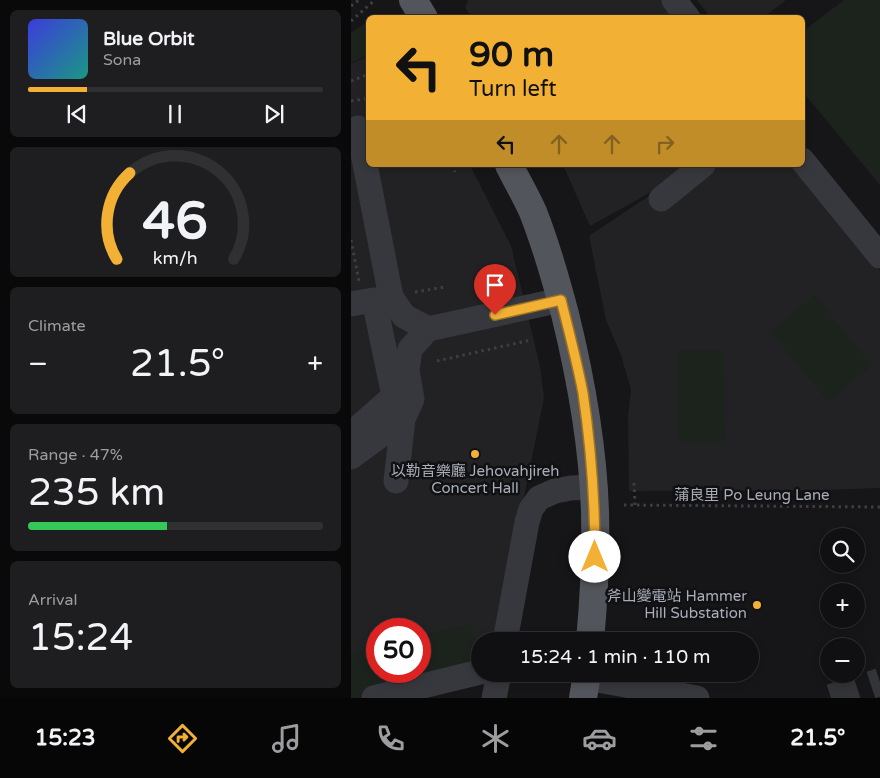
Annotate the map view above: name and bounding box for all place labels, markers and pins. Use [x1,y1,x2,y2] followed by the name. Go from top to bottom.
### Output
[474,264,516,315] pin
[469,448,481,460] marker: 以勒音樂廳 Jehovahjireh Concert Hall
[391,462,559,497] place label: 以勒音樂廳 Jehovahjireh Concert Hall
[607,587,747,622] place label: 斧山變電站 Hammer Hill Substation
[751,599,763,611] marker: 斧山變電站 Hammer Hill Substation

